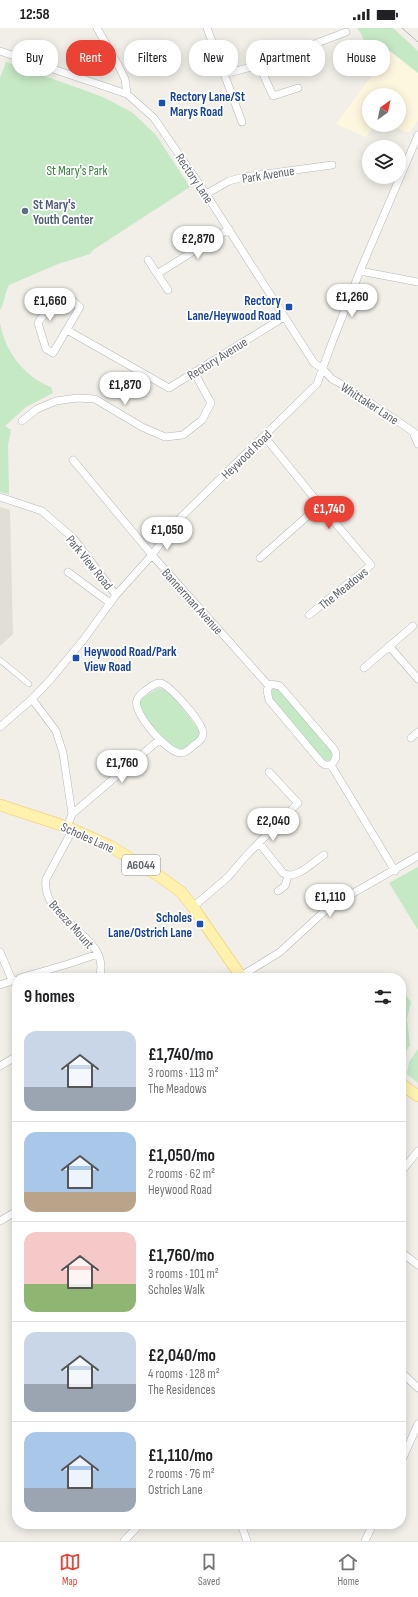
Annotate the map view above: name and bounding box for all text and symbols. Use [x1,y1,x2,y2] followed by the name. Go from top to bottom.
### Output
[20,5,50,24] text: 12:58
[12,40,58,76] chip: Buy
[66,40,116,76] chip: Rent
[124,40,181,76] chip: Filters
[189,40,238,76] chip: New
[246,40,325,76] chip: Apartment
[333,40,390,76] chip: House
[362,88,406,132] north arrow
[362,88,406,184] map controls
[170,89,246,120] place label: Rectory Lane/St Marys Road
[157,98,167,108] marker: Rectory Lane/St Marys Road
[362,140,406,184] button: layers
[172,150,217,207] street label: Rectory Lane
[47,163,108,179] park label: St Mary's Park
[241,163,296,187] street label: Park Avenue
[33,197,93,228] place label: St Mary's Youth Center
[20,206,30,216] marker: St Mary's Youth Center
[165,226,231,260] pin: £2,870
[181,231,215,247] text: £2,870
[319,284,385,318] pin: £1,260
[17,288,83,322] pin: £1,660
[335,289,369,305] text: £1,260
[33,293,67,309] text: £1,660
[187,293,282,324] place label: Rectory Lane/Heywood Road
[284,302,294,312] marker: Rectory Lane/Heywood Road
[184,334,251,384] street label: Rectory Avenue
[92,372,158,406] pin: £1,870
[108,377,142,393] text: £1,870
[338,379,401,428] street label: Whittaker Lane
[218,427,275,483] street label: Heywood Road
[296,496,362,530] pin: £1,740
[313,501,345,517] text: £1,740
[134,517,200,551] pin: £1,050
[150,522,184,538] text: £1,050
[62,532,116,593] street label: Park View Road
[316,564,372,613] street label: The Meadows
[158,565,226,638] street label: Bannerman Avenue
[84,644,177,675] place label: Heywood Road/Park View Road
[71,653,81,663] marker: Heywood Road/Park View Road
[89,750,155,784] pin: £1,760
[106,755,138,771] text: £1,760
[240,808,306,842] pin: £2,040
[256,813,290,829] text: £2,040
[58,819,117,857] street label: Scholes Lane
[122,855,160,875] road number: A6044
[297,884,363,918] pin: £1,110
[314,889,346,905] text: £1,110
[45,897,97,952] street label: Breeze Mount
[108,910,192,941] place label: Scholes Lane/Ostrich Lane
[195,919,205,929] marker: Scholes Lane/Ostrich Lane
[372,986,394,1008] icon: filters
[24,987,75,1007] text: 9 homes
[148,1045,213,1065] text: £1,740/mo
[56,1047,104,1095] icon: home
[148,1065,219,1081] text: 3 rooms · 113 m²
[148,1081,207,1097] text: The Meadows
[148,1146,215,1166] text: £1,050/mo
[56,1148,104,1196] icon: home
[148,1166,215,1182] text: 2 rooms · 62 m²
[148,1182,212,1198] text: Heywood Road
[148,1246,214,1266] text: £1,760/mo
[56,1248,104,1296] icon: home
[148,1266,219,1282] text: 3 rooms · 101 m²
[148,1282,205,1298] text: Scholes Walk
[148,1346,216,1366] text: £2,040/mo
[56,1348,104,1396] icon: home
[148,1366,220,1382] text: 4 rooms · 128 m²
[148,1382,215,1398] text: The Residences
[148,1446,213,1466] text: £1,110/mo
[56,1448,104,1496] icon: home
[148,1466,215,1482] text: 2 rooms · 76 m²
[148,1482,203,1498] text: Ostrich Lane
[59,1551,81,1588] tab: Map
[198,1551,220,1588] tab: Saved
[337,1551,359,1588] tab: Home

